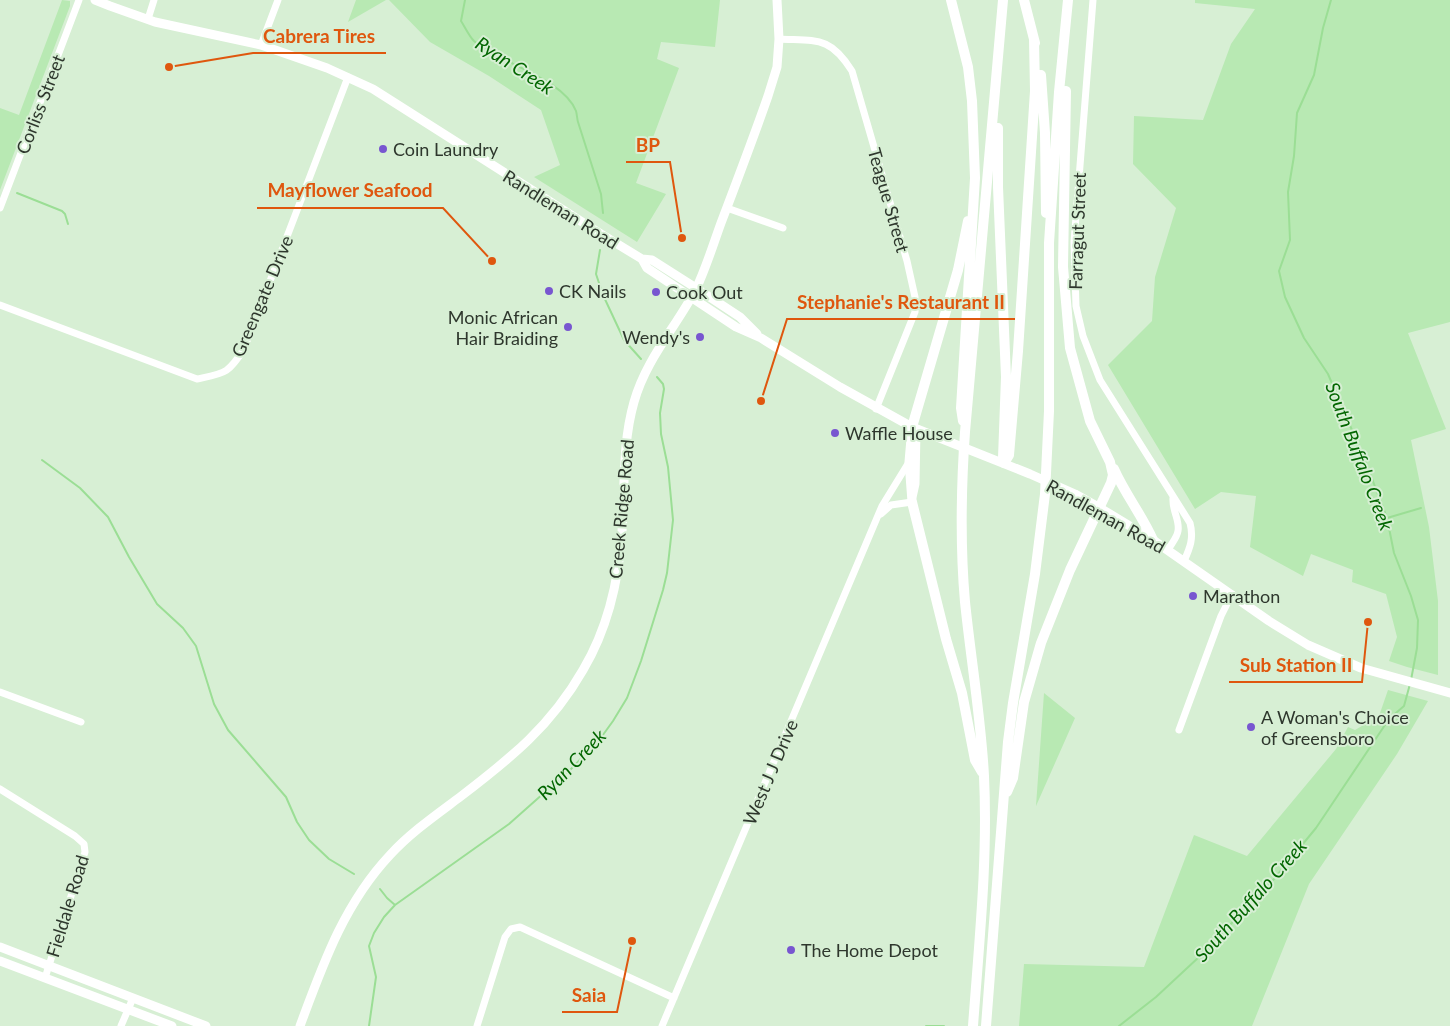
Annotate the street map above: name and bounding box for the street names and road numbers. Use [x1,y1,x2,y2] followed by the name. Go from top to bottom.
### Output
[11,51,69,157] street label: Corliss Street
[864,145,915,255] street label: Teague Street
[499,165,623,253] street label: Randleman Road
[1064,171,1090,290] street label: Farragut Street
[227,232,297,360] street label: Greengate Drive
[604,438,638,580] street label: Creek Ridge Road
[1043,474,1169,558] street label: Randleman Road
[738,716,802,828] street label: West J J Drive
[41,852,93,960] street label: Fieldale Road

